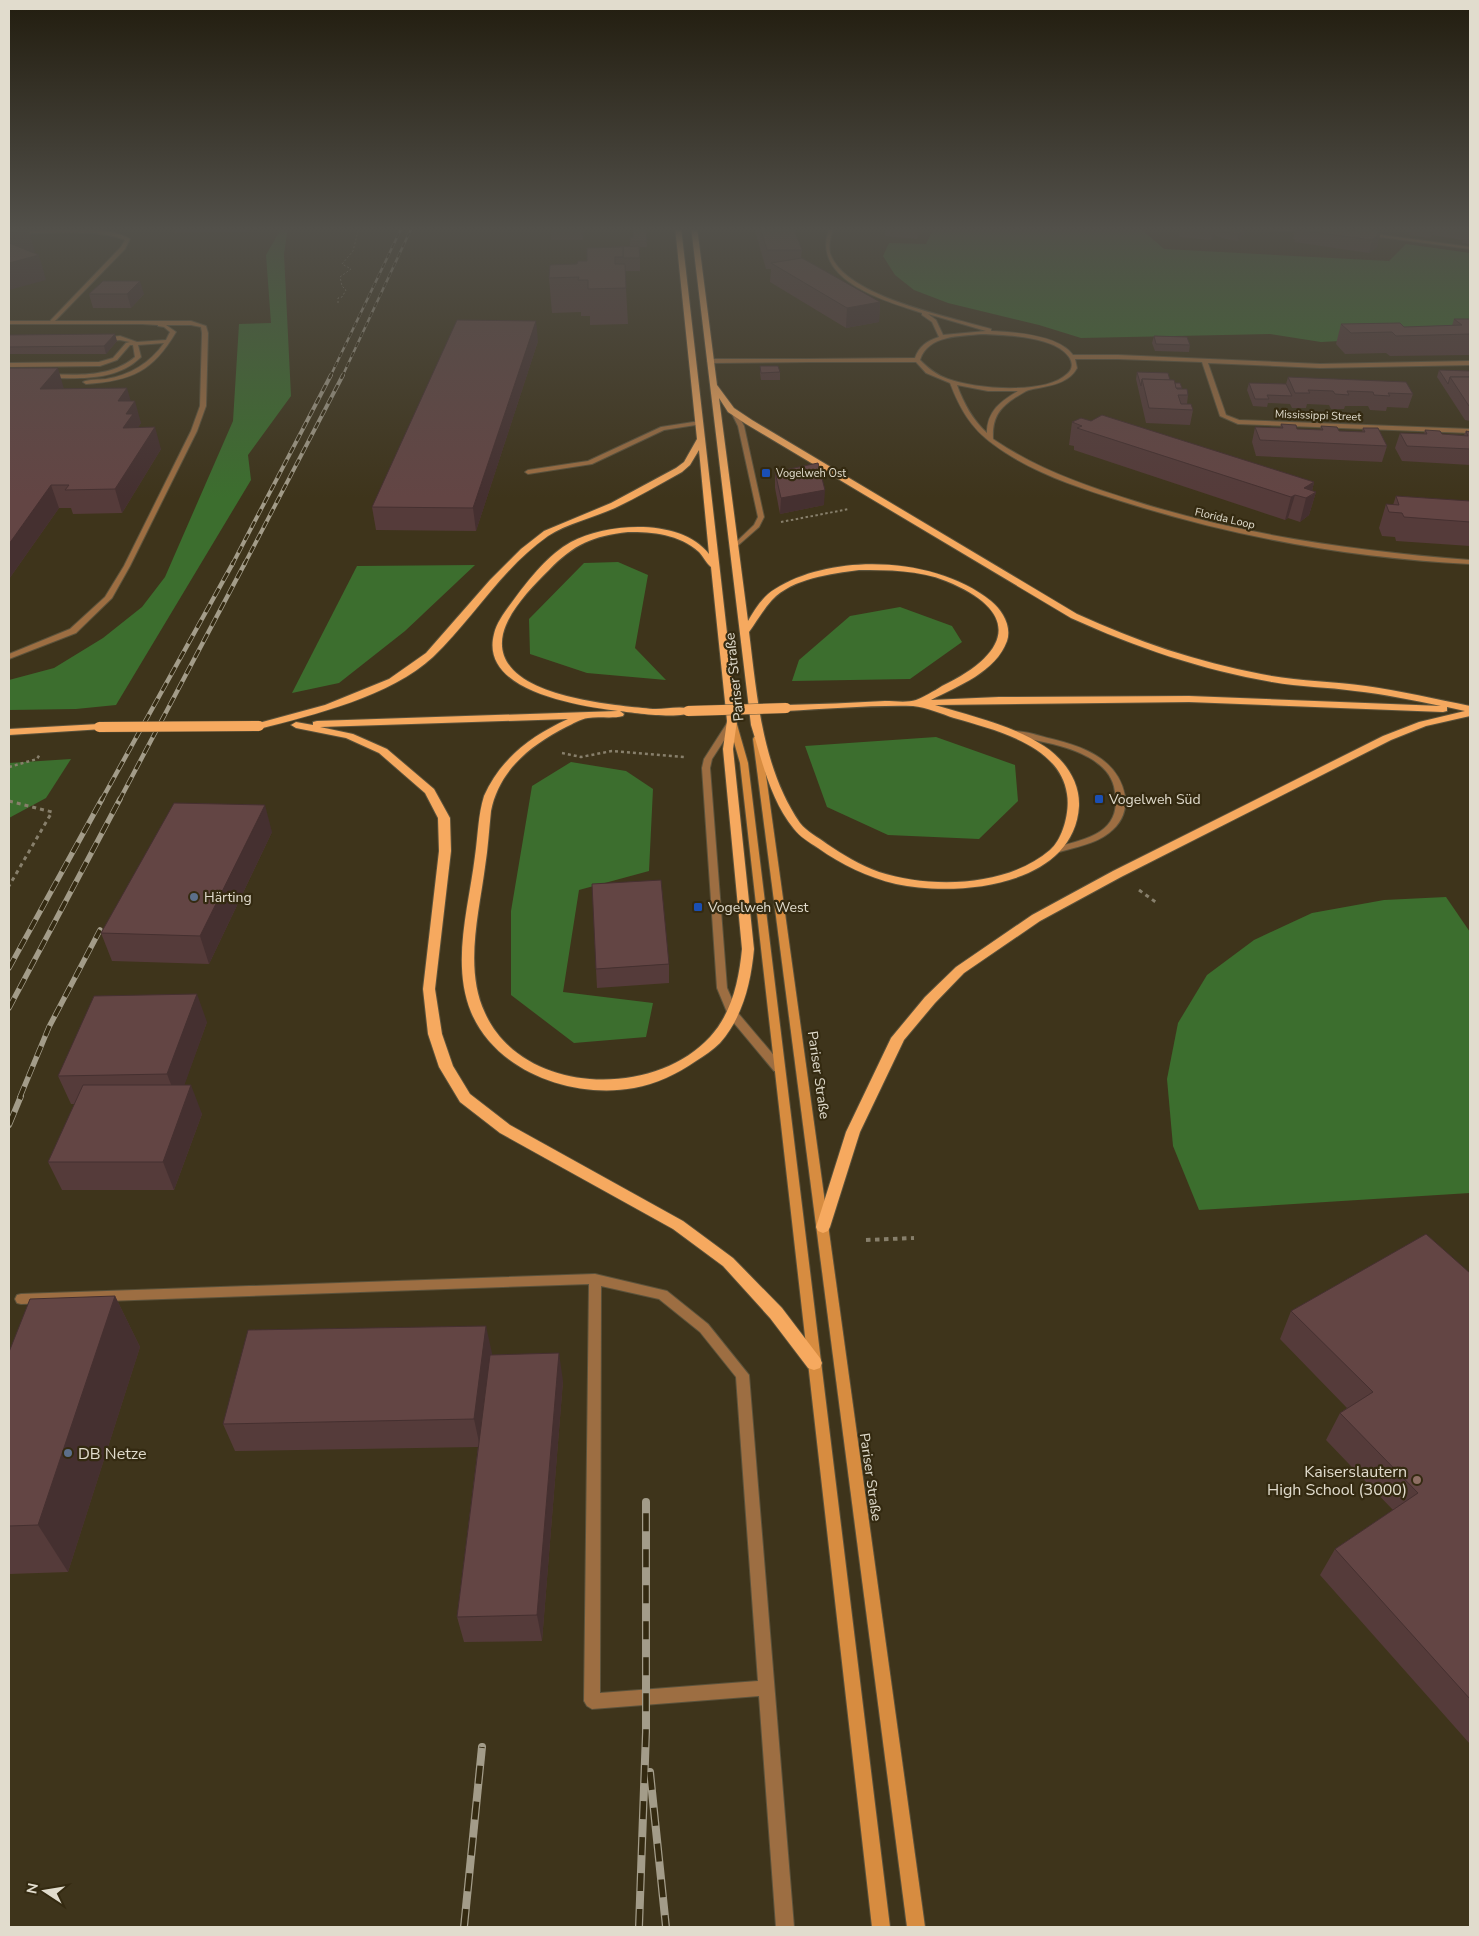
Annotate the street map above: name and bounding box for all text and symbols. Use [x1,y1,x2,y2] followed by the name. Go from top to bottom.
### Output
[1275,406,1362,425] street label: Mississippi Street
[775,466,846,481] place label: Vogelweh Ost
[760,467,772,479] marker: Vogelweh Ost
[1193,504,1257,533] street label: Florida Loop
[720,632,749,722] street label: Pariser Straße
[1108,790,1201,809] place label: Vogelweh Süd
[1093,793,1105,805] marker: Vogelweh Süd
[204,888,252,907] place label: Härting
[188,891,200,903] marker: Härting
[707,898,809,917] place label: Vogelweh West
[692,901,704,913] marker: Vogelweh West
[803,1030,834,1120] street label: Pariser Straße
[855,1432,886,1522] street label: Pariser Straße
[78,1443,147,1465] place label: DB Netze
[62,1447,74,1459] marker: DB Netze
[1267,1461,1407,1501] place label: Kaiserslautern High School (3000)
[1411,1474,1423,1486] marker: Kaiserslautern High School (3000)
[20,1866,70,1916] north arrow
[22,1881,43,1896] text: N

